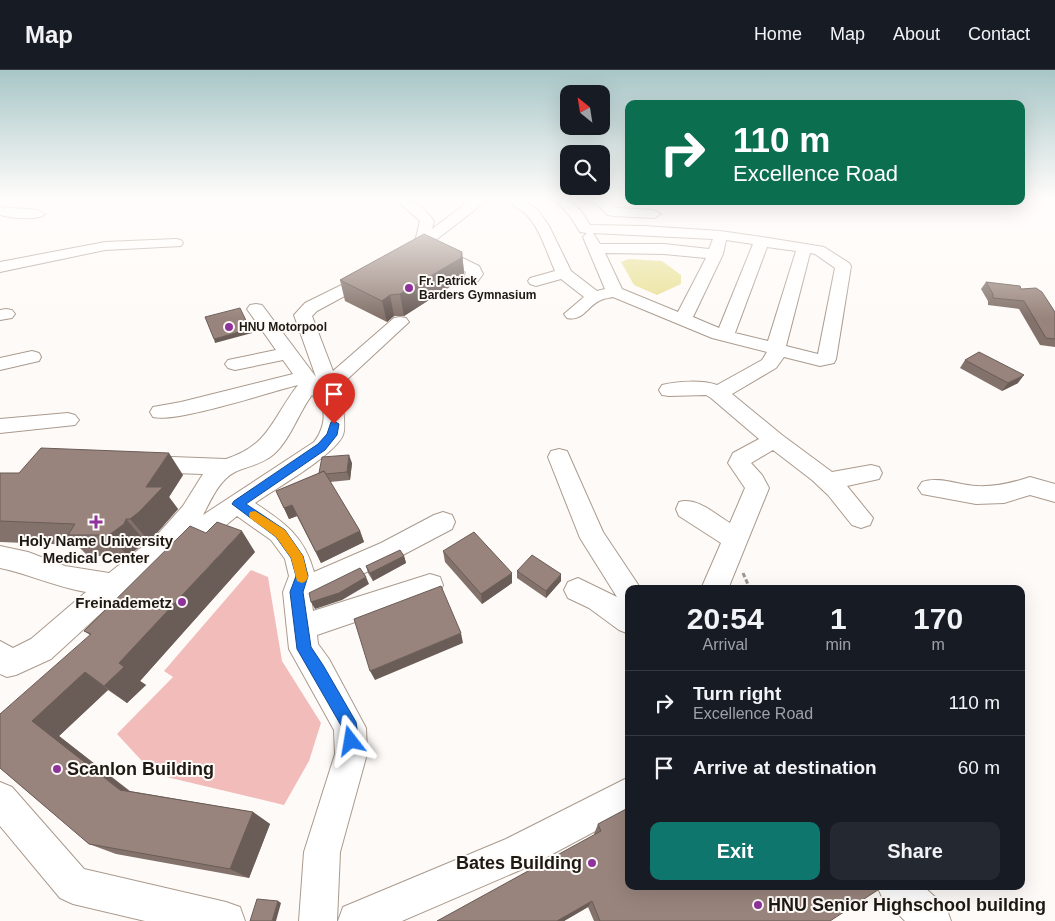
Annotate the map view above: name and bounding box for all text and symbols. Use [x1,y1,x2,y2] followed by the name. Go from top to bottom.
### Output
[25,21,73,48] text: Map
[754,24,802,44] text: Home
[830,24,865,44] text: Map
[893,24,940,44] text: About
[968,24,1030,44] text: Contact
[560,85,610,135] north arrow
[560,85,610,195] map controls
[650,120,715,185] icon: right
[733,120,830,159] text: 110 m
[560,145,610,195] button: search
[733,161,898,186] text: Excellence Road
[419,274,536,302] place label: Fr. Patrick Barders Gymnasium
[403,282,415,294] marker: Fr. Patrick Barders Gymnasium
[239,320,327,334] place label: HNU Motorpool
[223,321,235,333] marker: HNU Motorpool
[313,373,355,424] pin
[320,380,348,408] icon: arrive
[89,515,103,529] marker: Holy Name University Medical Center
[19,532,174,566] place label: Holy Name University Medical Center
[75,594,172,611] place label: Freinademetz
[176,596,188,608] marker: Freinademetz
[687,602,764,635] text: 20:54
[830,602,847,635] text: 1
[913,602,963,635] text: 170
[703,636,748,653] text: Arrival
[825,636,851,653] text: min
[931,636,945,653] text: m
[693,683,781,704] text: Turn right
[650,689,678,717] icon: right
[949,692,1000,713] text: 110 m
[693,705,813,722] text: Excellence Road
[324,714,376,766] position arrow
[650,754,678,782] icon: arrive
[693,757,877,778] text: Arrive at destination
[958,757,1000,778] text: 60 m
[67,759,214,779] place label: Scanlon Building
[51,763,63,775] marker: Scanlon Building
[650,822,820,880] button: Exit
[830,822,1000,880] button: Share
[456,853,582,873] place label: Bates Building
[586,857,598,869] marker: Bates Building
[768,895,1046,915] place label: HNU Senior Highschool building
[752,899,764,911] marker: HNU Senior Highschool building

